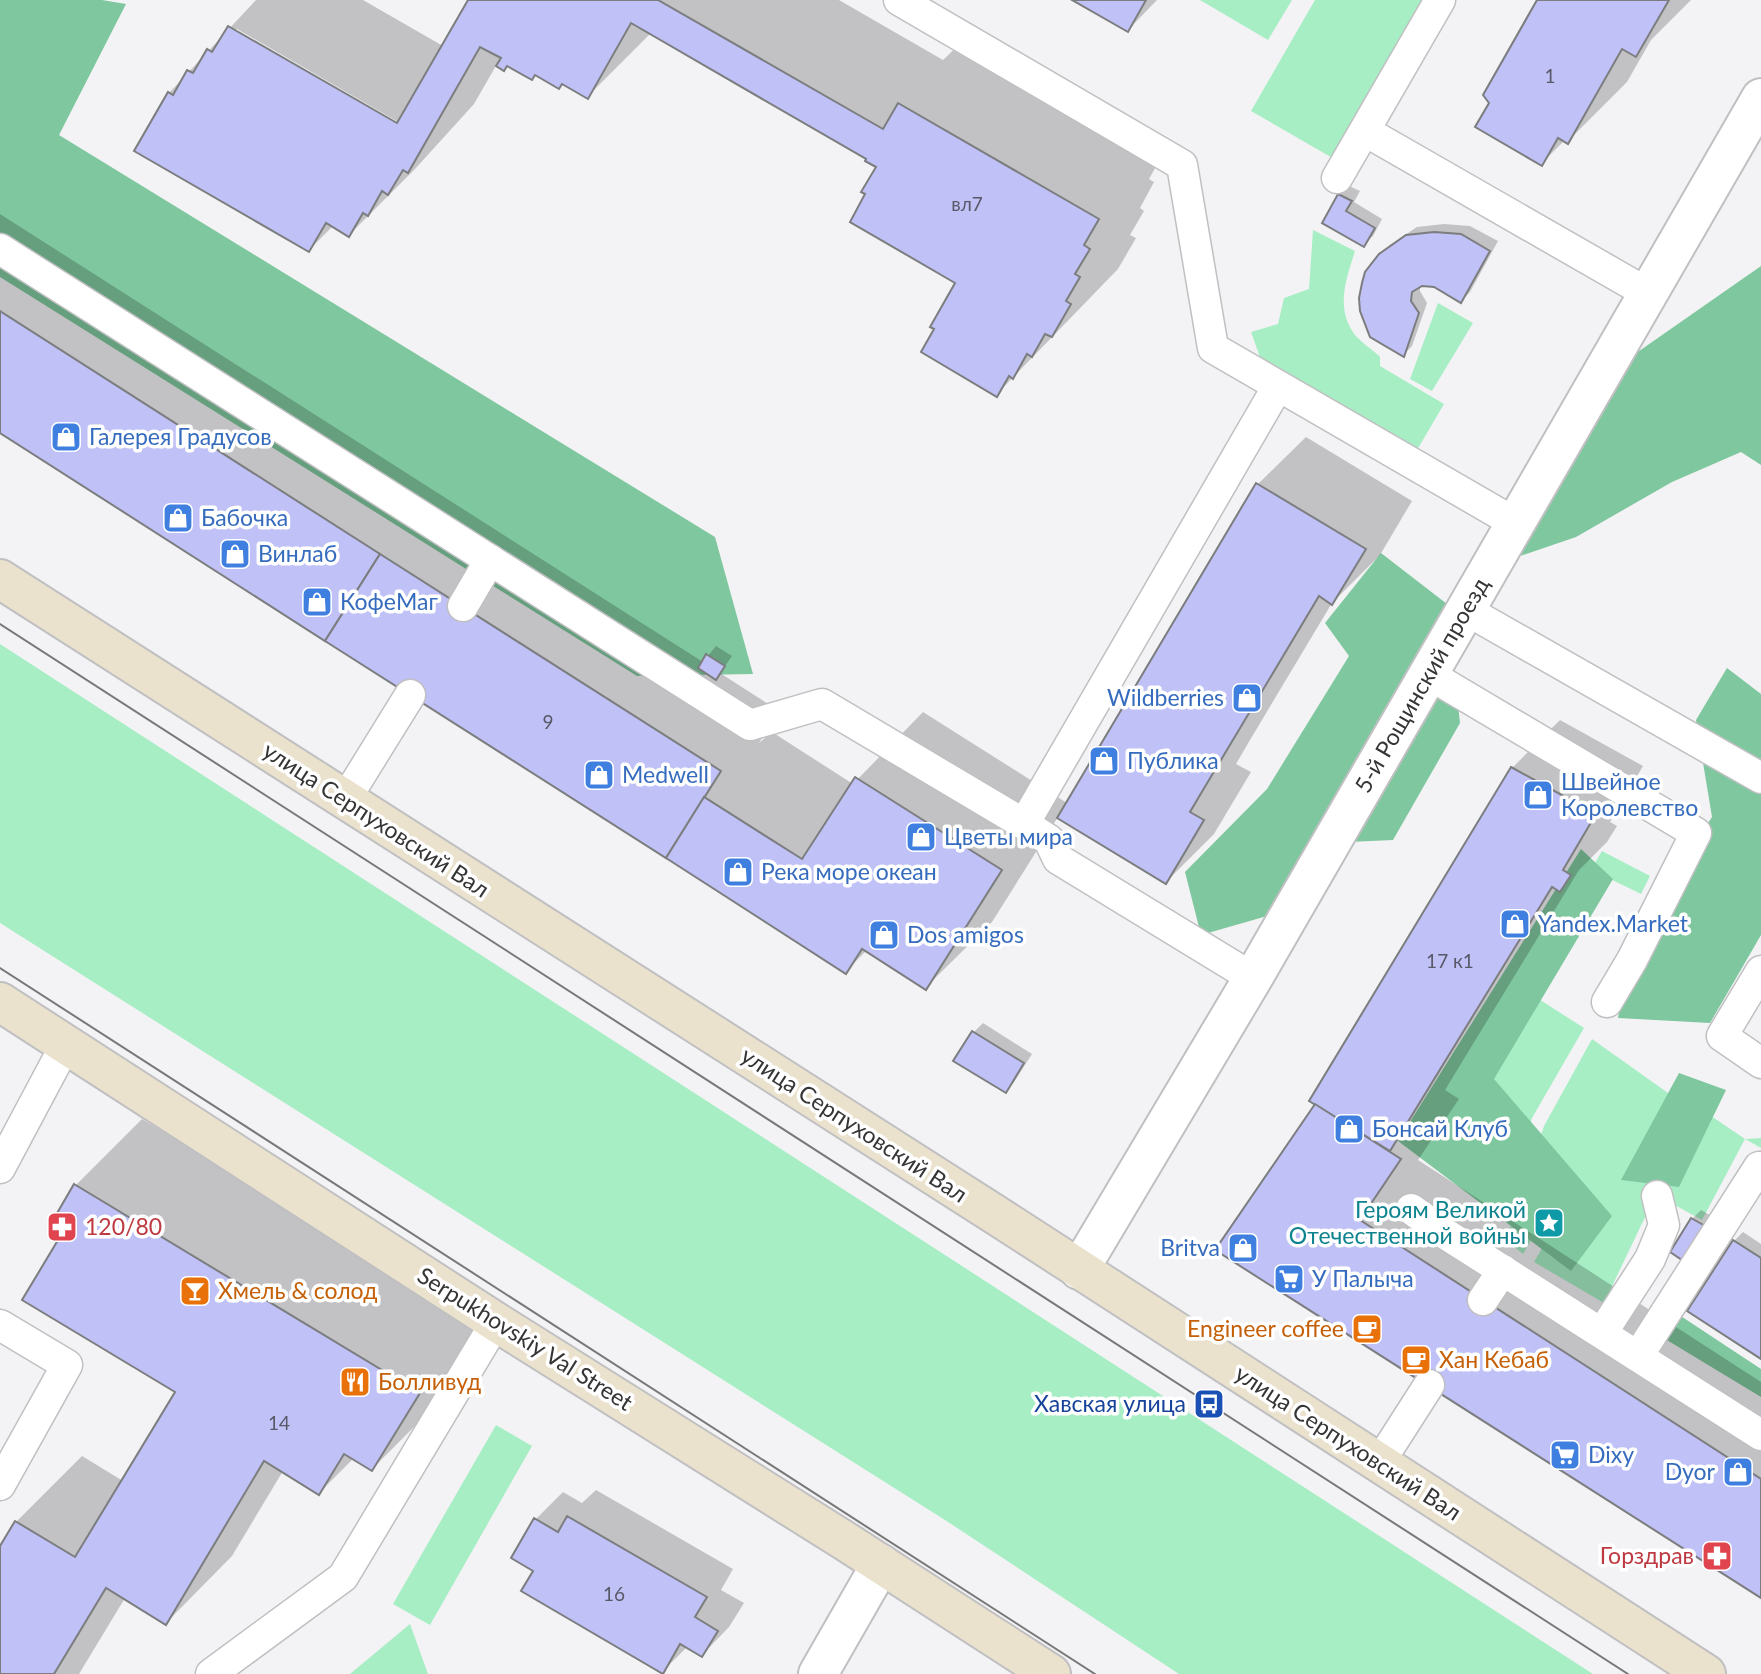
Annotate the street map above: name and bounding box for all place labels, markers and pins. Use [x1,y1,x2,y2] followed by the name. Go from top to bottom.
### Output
[49,420,83,454] shop icon: Галерея Градусов
[89,422,272,450] place label: Галерея Градусов
[161,501,195,535] shop icon: Бабочка
[201,503,288,531] place label: Бабочка
[218,537,252,571] shop icon: Винлаб
[258,539,337,567] place label: Винлаб
[300,585,334,619] shop icon: КофеМаг
[340,587,438,615] place label: КофеМаг
[1230,681,1264,715] shop icon: Wildberries
[1107,683,1224,711] place label: Wildberries
[1087,744,1121,778] shop icon: Публика
[1127,746,1219,774] place label: Публика
[582,758,616,792] shop icon: Medwell
[622,760,709,788] place label: Medwell
[1561,767,1698,821] place label: Швейное Королевство
[1521,778,1555,812] shop icon: Швейное Королевство
[904,820,938,854] shop icon: Цветы мира
[944,822,1073,850] place label: Цветы мира
[721,855,755,889] shop icon: Река море океан
[761,857,937,885] place label: Река море океан
[1498,907,1532,941] shop icon: Yandex.Market
[1538,909,1689,937] place label: Yandex.Market
[867,918,901,952] shop icon: Dos amigos
[907,920,1024,948] place label: Dos amigos
[1332,1112,1366,1146] shop icon: Бонсай Клуб
[1372,1114,1508,1142] place label: Бонсай Клуб
[1289,1195,1526,1249] place label: Героям Великой Отечественной войны
[1532,1206,1566,1240] place icon: Героям Великой Отечественной войны
[45,1210,79,1244] pharmacy icon: 120/80
[85,1212,162,1240] place label: 120/80
[1226,1231,1260,1265] shop icon: Britva
[1160,1233,1220,1261] place label: Britva
[1272,1262,1306,1296] supermarket icon: У Палыча
[1312,1264,1414,1292] place label: У Палыча
[178,1274,212,1308] bar icon: Хмель & солод
[218,1276,377,1304] place label: Хмель & солод
[1350,1312,1384,1346] cafe icon: Engineer coffee
[1187,1314,1344,1342] place label: Engineer coffee
[1399,1343,1433,1377] cafe icon: Хан Кебаб
[1439,1345,1549,1373] place label: Хан Кебаб
[338,1365,372,1399] restaurant icon: Болливуд
[378,1367,481,1395] place label: Болливуд
[1192,1387,1226,1421] bus stop icon: Хавская улица
[1034,1389,1186,1417] place label: Хавская улица
[1548,1438,1582,1472] supermarket icon: Dixy
[1588,1440,1634,1468] place label: Dixy
[1721,1455,1755,1489] shop icon: Dyor
[1665,1457,1716,1485] place label: Dyor
[1700,1539,1734,1573] pharmacy icon: Горздрав
[1600,1541,1694,1569] place label: Горздрав

